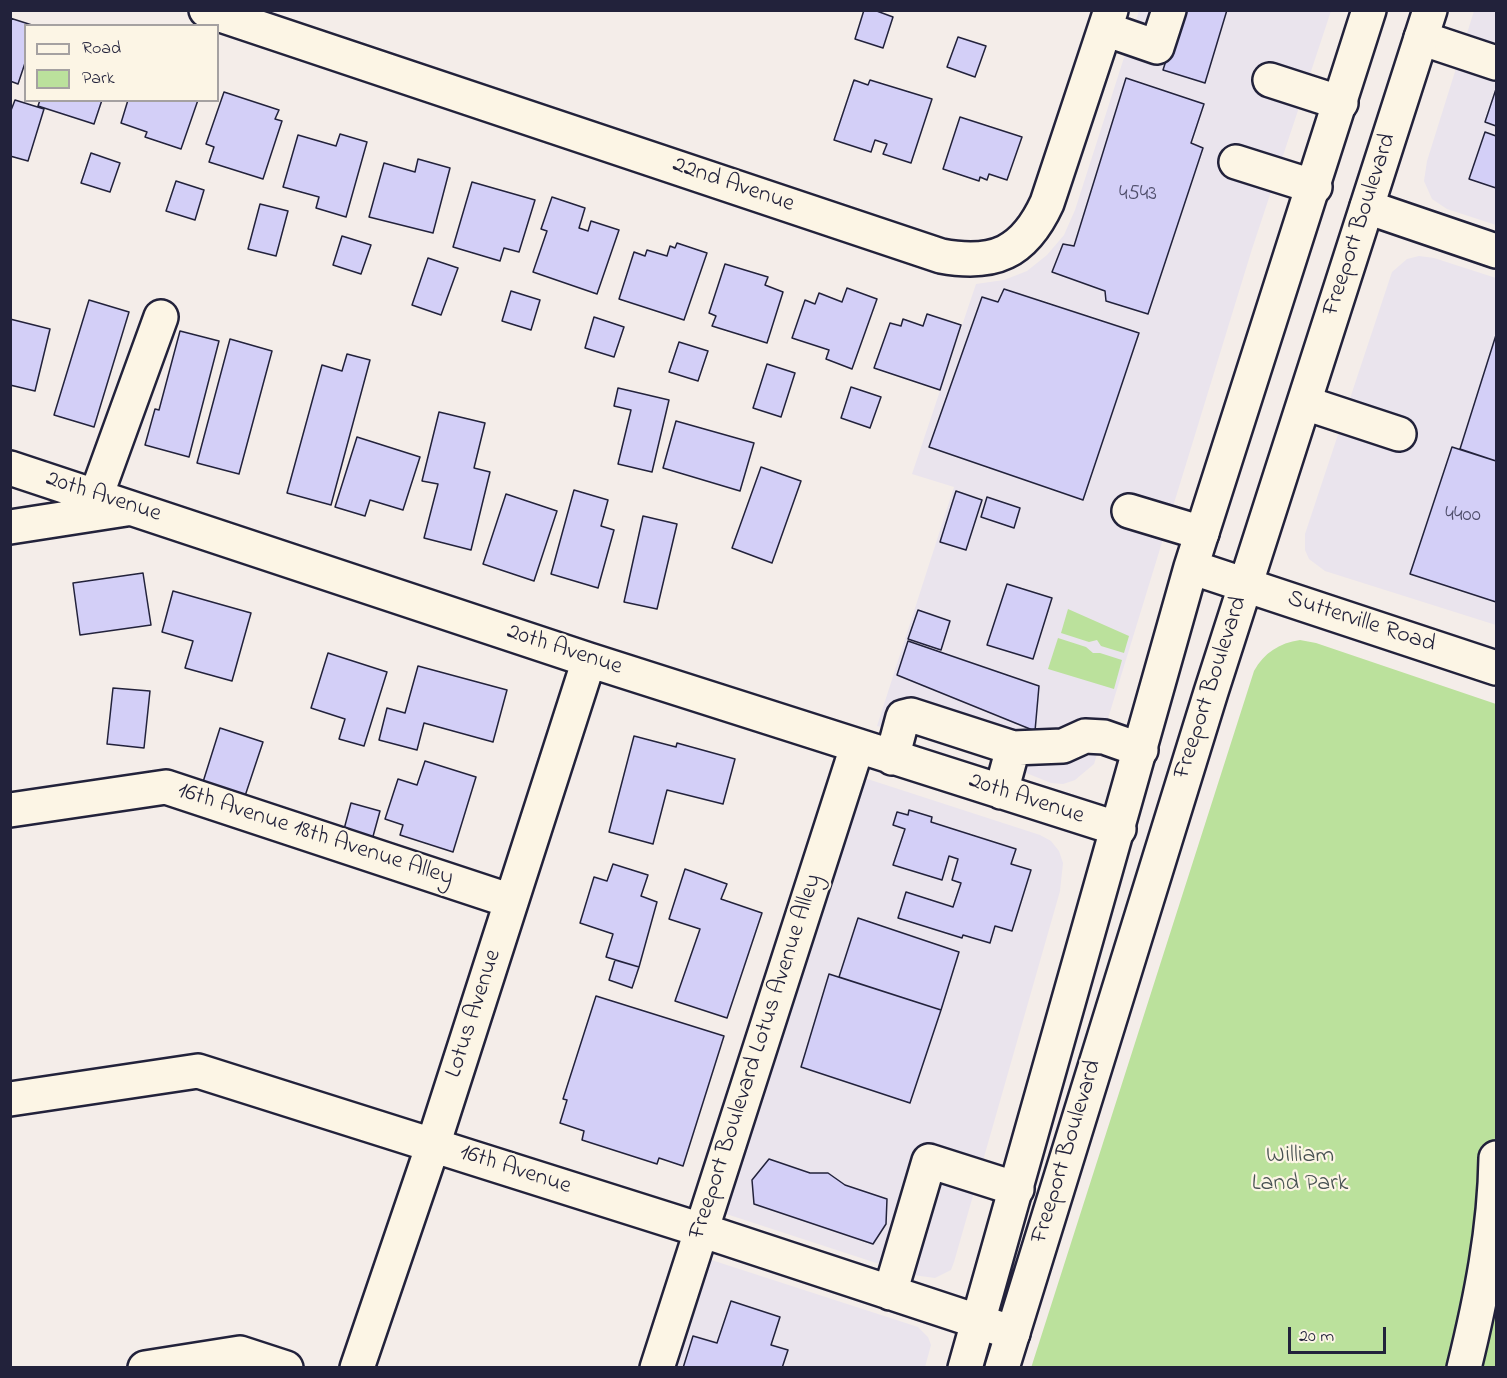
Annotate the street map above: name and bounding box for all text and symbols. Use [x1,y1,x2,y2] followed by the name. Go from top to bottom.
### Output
[24,24,219,102] legend
[82,36,121,62] text: Road
[82,66,115,92] text: Park
[1318,130,1404,320] street label: Freeport Boulevard
[668,152,798,220] street label: 22nd Avenue
[1119,183,1157,209] house number: 4543
[42,466,164,530] street label: 20th Avenue
[1445,504,1481,530] house number: 4400
[1283,586,1439,660] street label: Sutterville Road
[1169,593,1255,783] street label: Freeport Boulevard
[503,619,625,683] street label: 20th Avenue
[965,768,1087,832] street label: 20th Avenue
[173,778,457,894] street label: 16th Avenue 18th Avenue Alley
[684,871,830,1243] street label: Freeport Boulevard Lotus Avenue Alley
[441,946,509,1082] street label: Lotus Avenue
[1026,1057,1110,1247] street label: Freeport Boulevard
[456,1139,574,1203] street label: 16th Avenue
[1252,1143,1348,1199] park label: William Land Park
[1291,1315,1388,1353] scale bar
[1299,1324,1334,1350] text: 20 m

